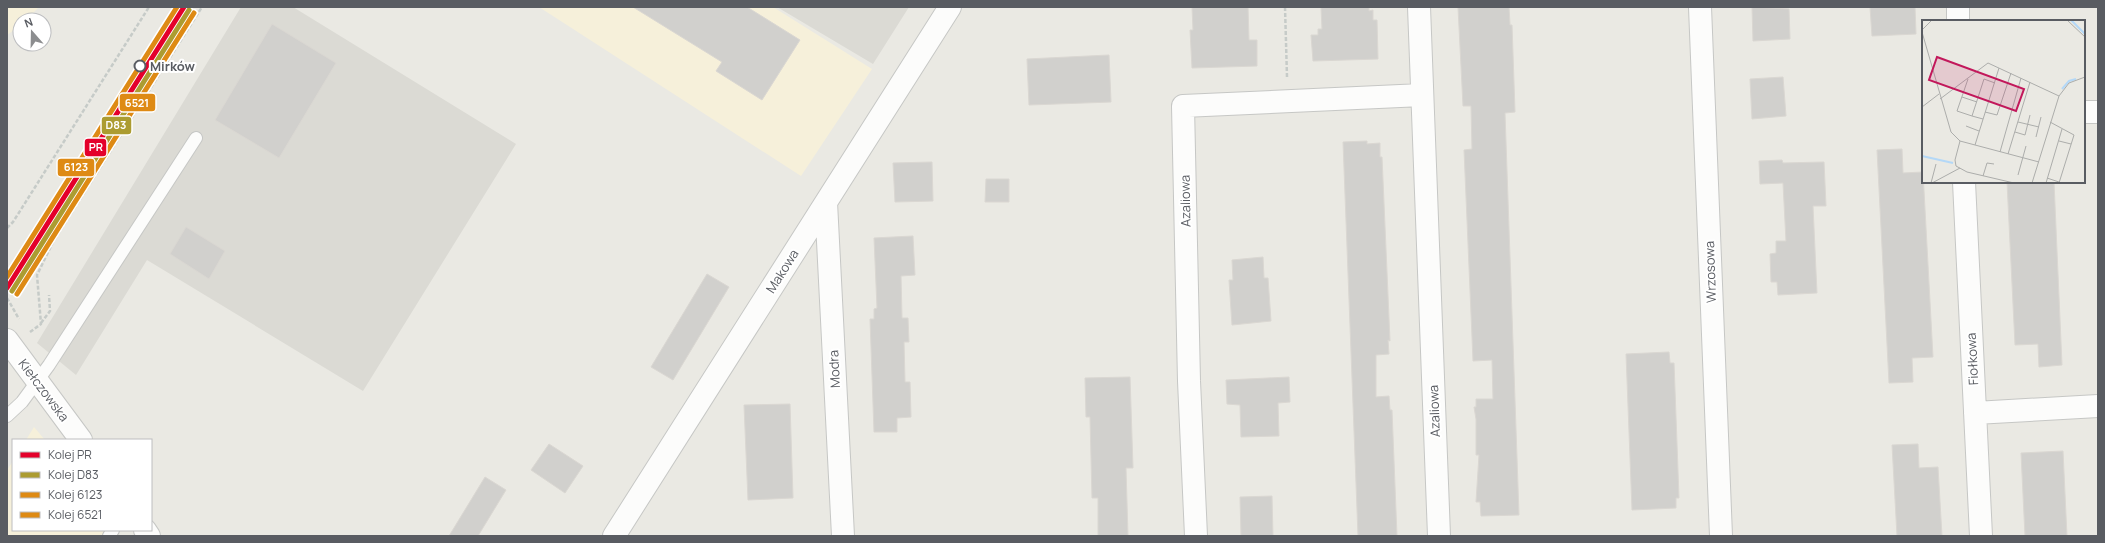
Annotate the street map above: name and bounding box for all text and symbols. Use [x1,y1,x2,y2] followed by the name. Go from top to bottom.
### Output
[12,12,52,52] north arrow
[22,14,35,31] text: N
[1922,20,2085,183] inset map
[150,57,196,75] place label: Mirków
[133,59,147,73] marker: Mirków
[119,93,156,112] line badge: 6521
[125,95,149,110] text: 6521
[101,116,132,135] line badge: D83
[106,117,126,132] text: D83
[84,138,107,157] line badge: PR
[89,139,103,154] text: PR
[57,158,95,177] line badge: 6123
[64,159,88,174] text: 6123
[1176,175,1194,227] street label: Azaliowa
[1700,241,1720,303] street label: Wrzosowa
[761,246,803,296] street label: Makowa
[1962,332,1982,386] street label: Fiołkowa
[824,350,844,388] street label: Modra
[14,355,74,425] street label: Kiełczowska
[1424,385,1444,437] street label: Azaliowa
[12,439,152,531] legend
[48,446,92,463] text: Kolej PR
[48,466,99,483] text: Kolej D83
[48,486,102,503] text: Kolej 6123
[48,506,103,523] text: Kolej 6521

